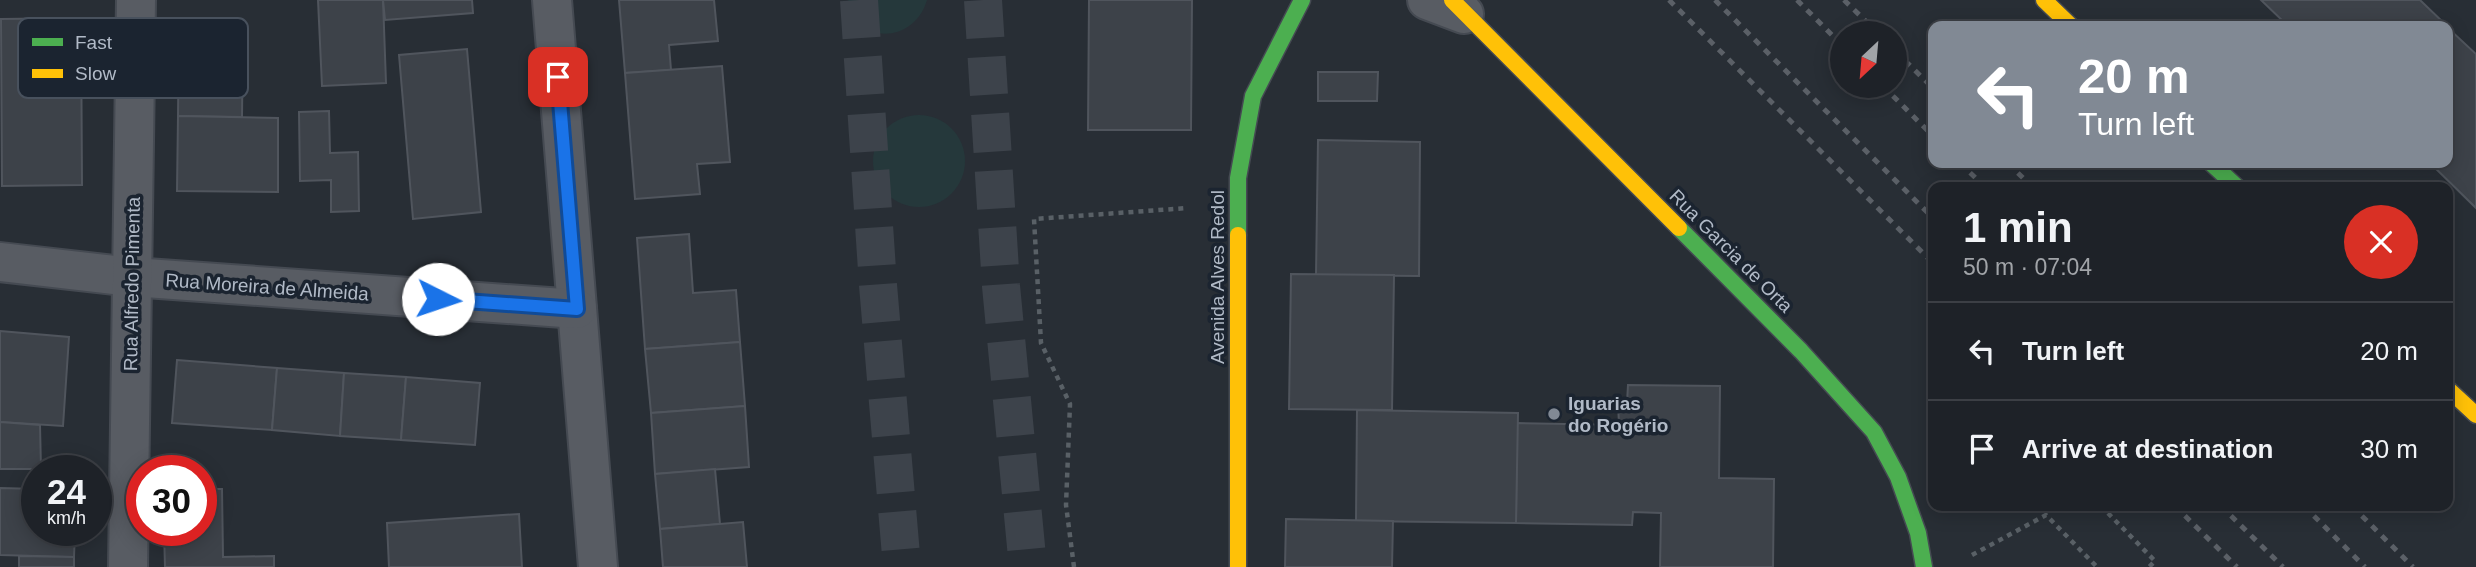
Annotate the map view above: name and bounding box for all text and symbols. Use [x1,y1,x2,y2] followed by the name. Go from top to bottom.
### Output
[18,18,248,98] legend
[1830,21,1908,98] north arrow
[1830,21,1907,98] map controls
[75,32,113,53] text: Fast
[528,47,588,107] pin
[1963,49,2054,140] icon: left
[2078,49,2190,103] text: 20 m
[539,58,577,96] icon: arrive
[75,63,116,84] text: Slow
[2078,106,2194,142] text: Turn left
[1665,185,1797,317] street label: Rua Garcia de Orta
[1207,190,1228,364] street label: Avenida Alves Redol
[120,196,144,371] street label: Rua Alfredo Pimenta
[1963,204,2073,251] text: 1 min
[2344,205,2418,279] button: close
[1963,254,2092,280] text: 50 m · 07:04
[401,262,475,336] position arrow
[165,269,370,305] street label: Rua Moreira de Almeida
[1963,332,2001,370] icon: left
[2022,336,2124,366] text: Turn left
[2360,336,2418,366] text: 20 m
[1568,393,1668,436] place label: Iguarias do Rogério
[1546,406,1562,422] marker: Iguarias do Rogério
[1963,430,2001,468] icon: arrive
[2022,434,2273,464] text: Arrive at destination
[2360,434,2418,464] text: 30 m
[126,455,217,546] speed limit sign: 30
[47,472,86,511] text: 24
[47,508,86,528] text: km/h

